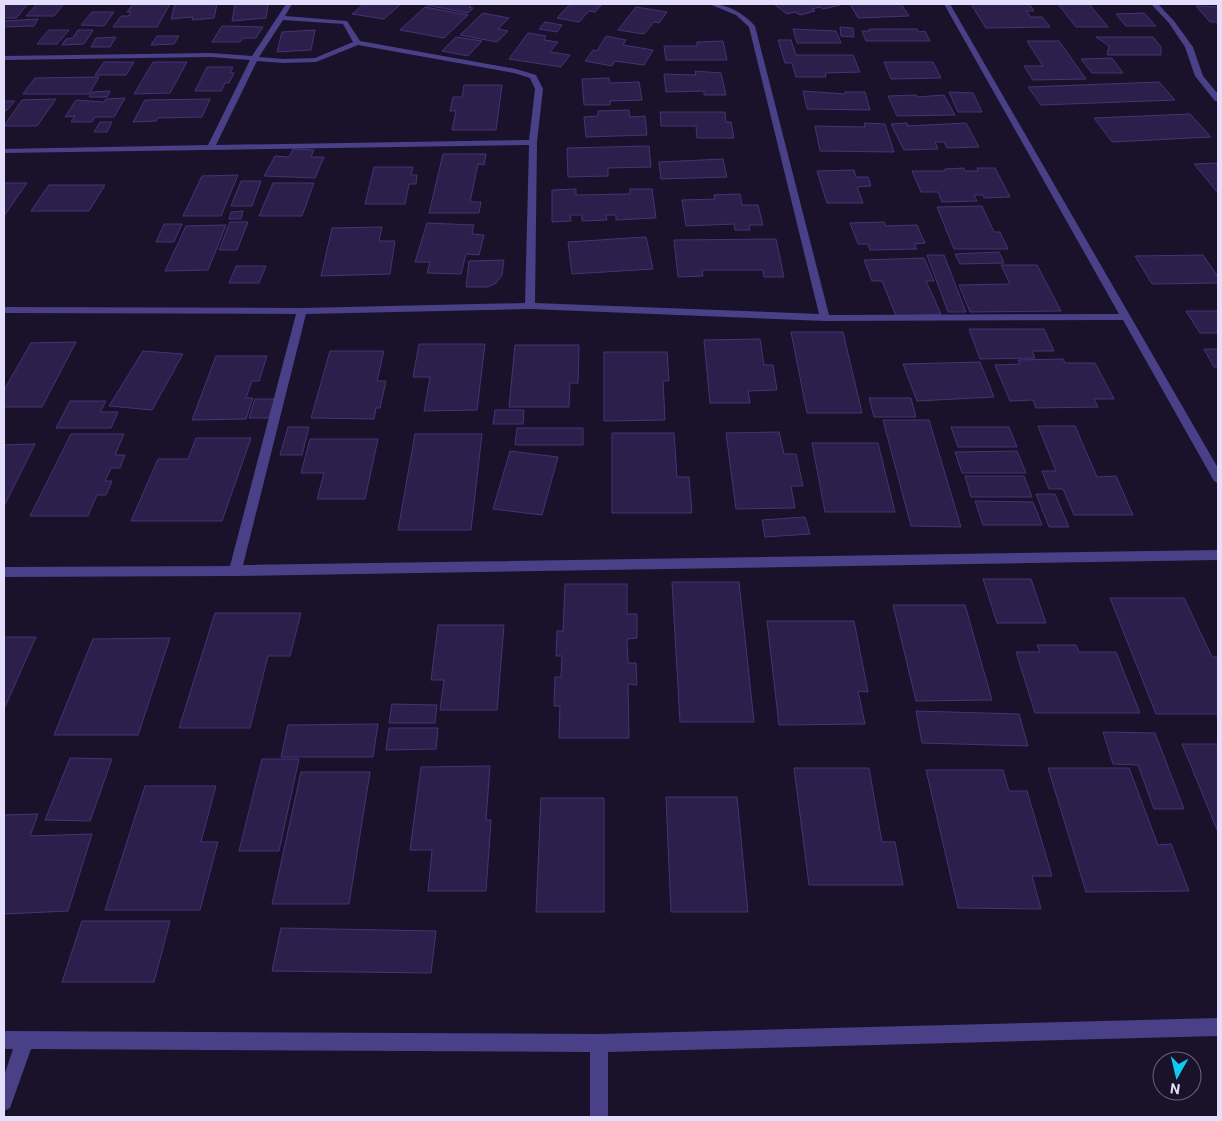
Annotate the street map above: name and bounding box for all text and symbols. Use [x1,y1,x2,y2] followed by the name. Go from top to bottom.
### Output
[1152,1051,1202,1101] north arrow
[1169,1080,1181,1097] text: N

